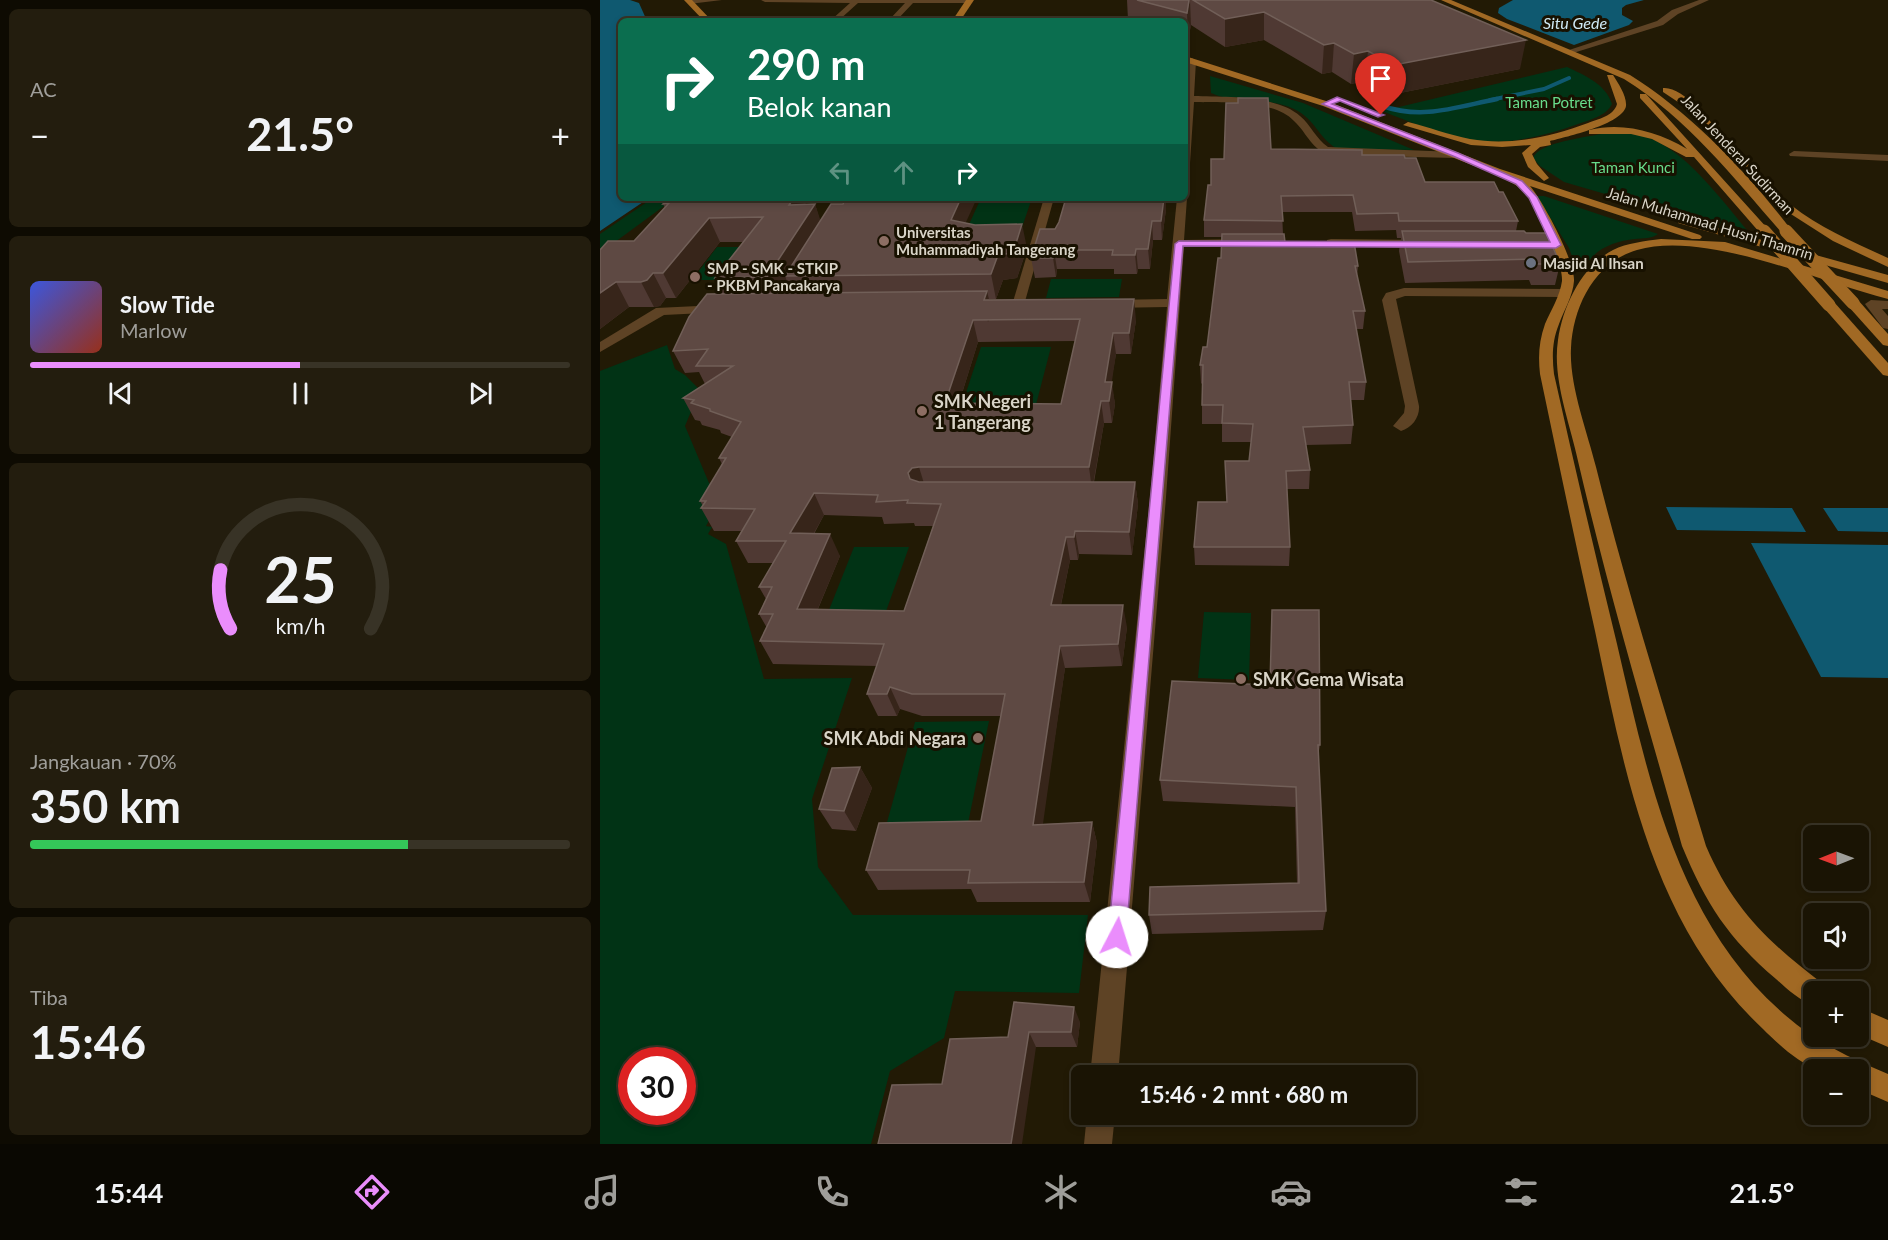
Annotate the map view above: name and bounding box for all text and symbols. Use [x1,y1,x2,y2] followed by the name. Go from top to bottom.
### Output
[1543,13,1607,32] water label: Situ Gede
[747,39,865,89] text: 290 m
[648,42,726,120] icon: right
[1355,53,1406,115] pin
[1364,62,1397,95] icon: arrive
[30,77,57,101] text: AC
[747,90,892,123] text: Belok kanan
[1678,90,1798,218] street label: Jalan Jenderal Sudirman
[1505,93,1593,111] park label: Taman Potret
[246,107,354,161] text: 21.5°
[30,115,49,155] text: −
[551,115,570,155] text: +
[824,156,857,189] icon: left
[887,156,920,189] icon: ahead
[950,156,983,189] icon: right
[1591,158,1675,176] park label: Taman Kunci
[1605,183,1815,263] street label: Jalan Muhammad Husni Thamrin
[896,223,1075,258] place label: Universitas Muhammadiyah Tangerang
[877,234,891,248] marker: Universitas Muhammadiyah Tangerang
[1543,254,1644,272] place label: Masjid Al Ihsan
[1524,256,1538,270] marker: Masjid Al Ihsan
[707,259,840,294] place label: SMP - SMK - STKIP - PKBM Pancakarya
[688,270,702,284] marker: SMP - SMK - STKIP - PKBM Pancakarya
[120,291,215,318] text: Slow Tide
[120,318,187,342] text: Marlow
[104,377,137,410] icon: previous
[284,377,317,410] icon: pause
[464,377,497,410] icon: next
[934,390,1031,433] place label: SMK Negeri 1 Tangerang
[915,404,929,418] marker: SMK Negeri 1 Tangerang
[264,541,336,616] text: 25
[275,613,325,639] text: km/h
[1253,668,1404,690] place label: SMK Gema Wisata
[1234,672,1248,686] marker: SMK Gema Wisata
[824,727,966,749] place label: SMK Abdi Negara
[971,731,985,745] marker: SMK Abdi Negara
[30,749,177,773] text: Jangkauan · 70%
[30,779,181,833] text: 350 km
[1803,825,1869,891] north arrow
[1803,825,1869,1125] map controls
[1803,903,1869,969] button: sound
[1085,905,1149,969] position arrow
[1803,981,1869,1047] button: +
[30,985,68,1009] text: Tiba
[30,1015,146,1069] text: 15:46
[618,1047,696,1125] speed limit sign: 30
[1803,1059,1869,1125] button: −
[1139,1081,1348,1108] text: 15:46 · 2 mnt · 680 m
[351,1171,393,1213] icon: directions
[581,1171,623,1213] icon: music
[811,1171,853,1213] icon: phone
[1040,1171,1082,1213] icon: climate
[1270,1171,1312,1213] icon: car
[1500,1171,1542,1213] icon: filters
[94,1176,163,1209] text: 15:44
[1729,1176,1794,1209] text: 21.5°

